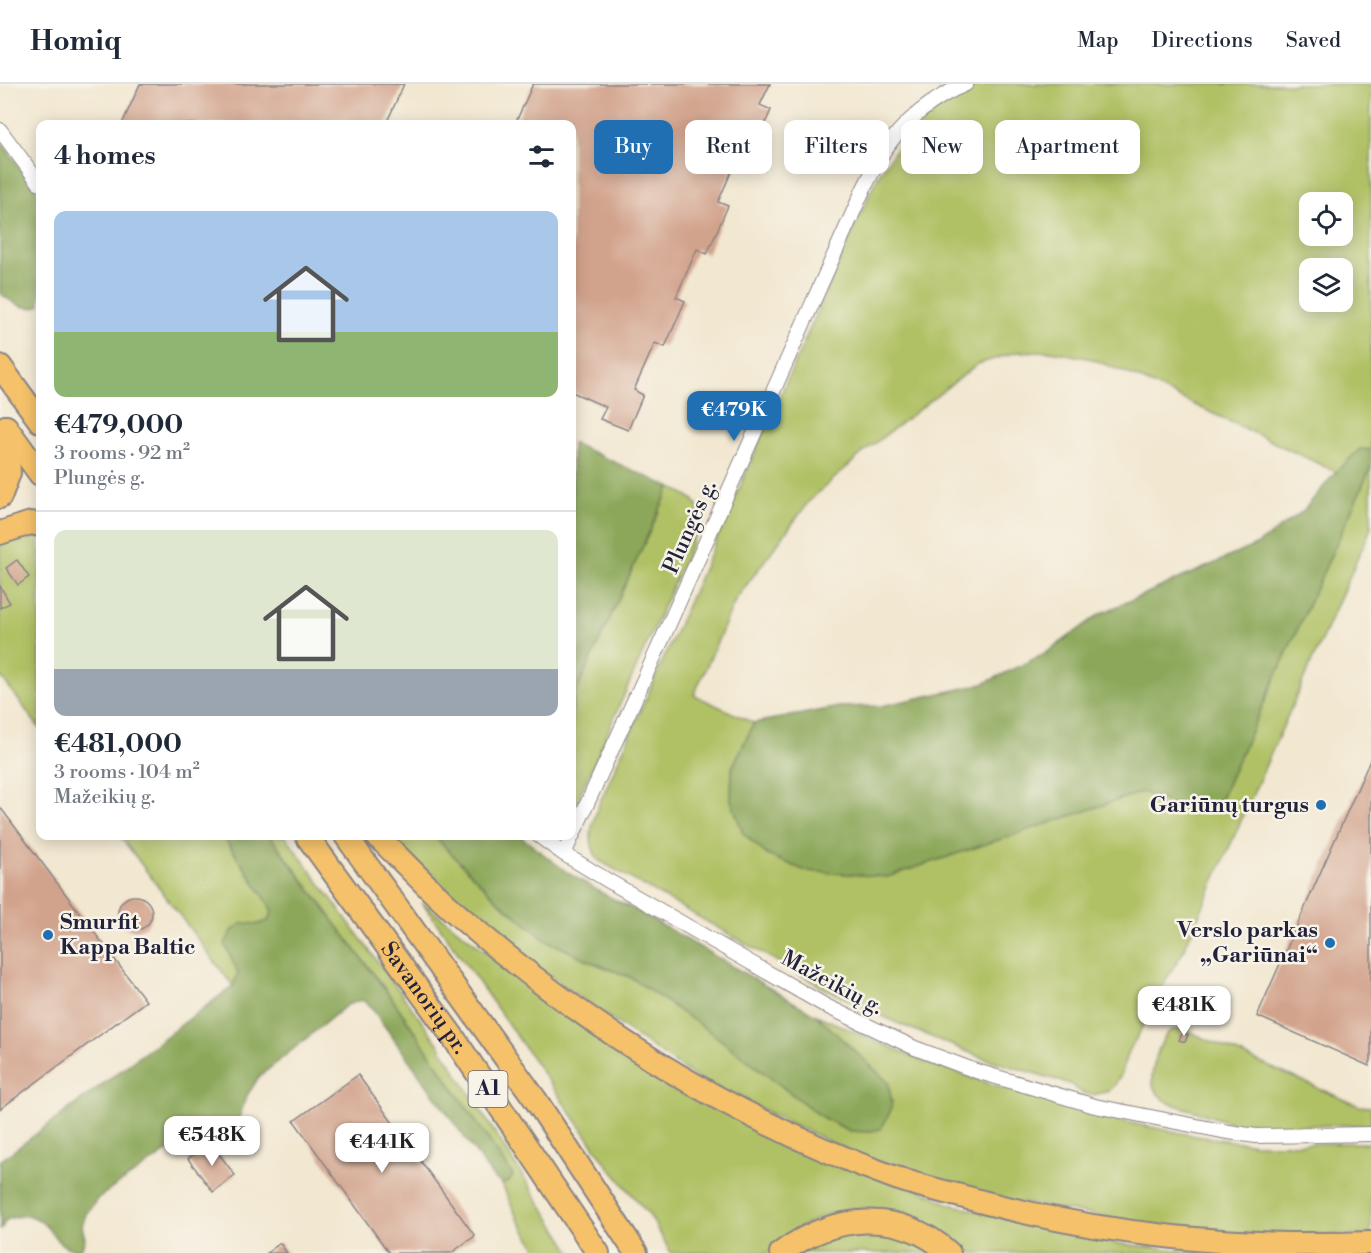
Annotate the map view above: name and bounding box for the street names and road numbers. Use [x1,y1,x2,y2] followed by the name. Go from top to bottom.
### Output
[657,476,723,578] street label: Plungės g.
[375,937,474,1059] street label: Savanorių pr.
[776,945,888,1021] street label: Mažeikių g.
[468,1071,508,1107] road number: A1

